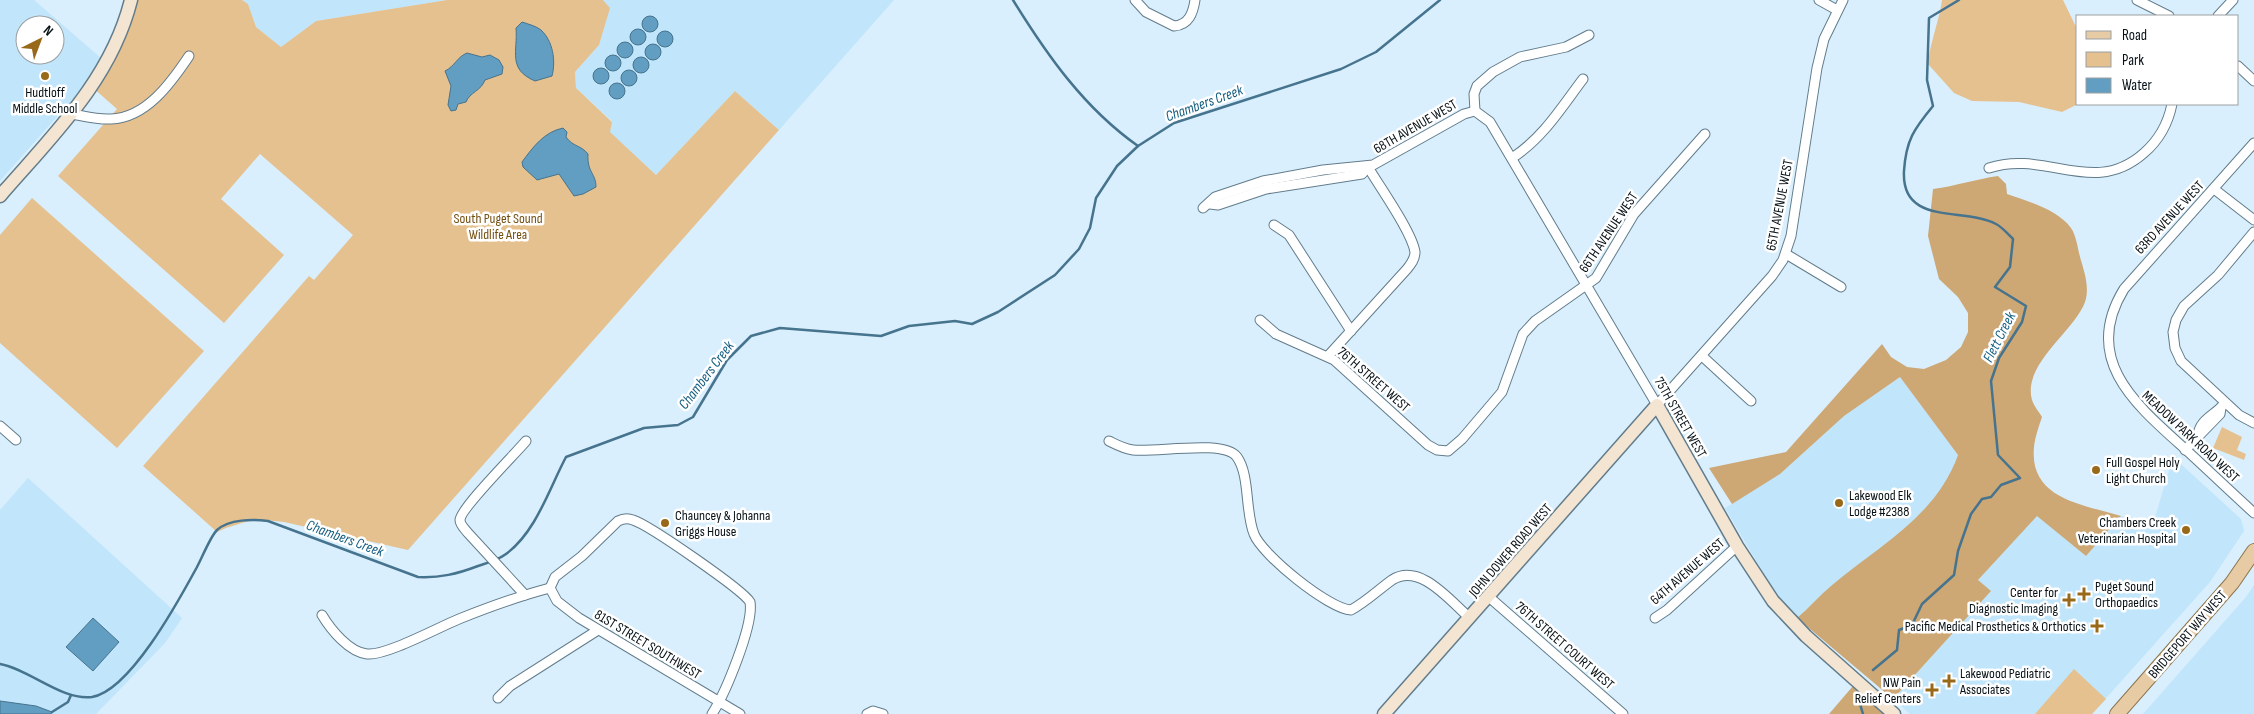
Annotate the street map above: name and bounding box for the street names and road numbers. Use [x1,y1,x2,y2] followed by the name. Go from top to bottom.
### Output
[1371,96,1460,157] street label: 68TH AVENUE WEST
[1762,158,1797,252] street label: 65TH AVENUE WEST
[2131,177,2208,257] street label: 63RD AVENUE WEST
[1575,189,1642,276] street label: 66TH AVENUE WEST
[1334,343,1414,416] street label: 76TH STREET WEST
[1651,374,1711,461] street label: 75TH STREET WEST
[2139,387,2243,486] street label: MEADOW PARK ROAD WEST
[1464,500,1556,601] street label: JOHN DOWER ROAD WEST
[1647,534,1728,608] street label: 64TH AVENUE WEST
[2145,587,2230,682] street label: BRIDGEPORT WAY WEST
[1512,598,1618,693] street label: 76TH STREET COURT WEST
[591,606,704,683] street label: 81ST STREET SOUTHWEST

